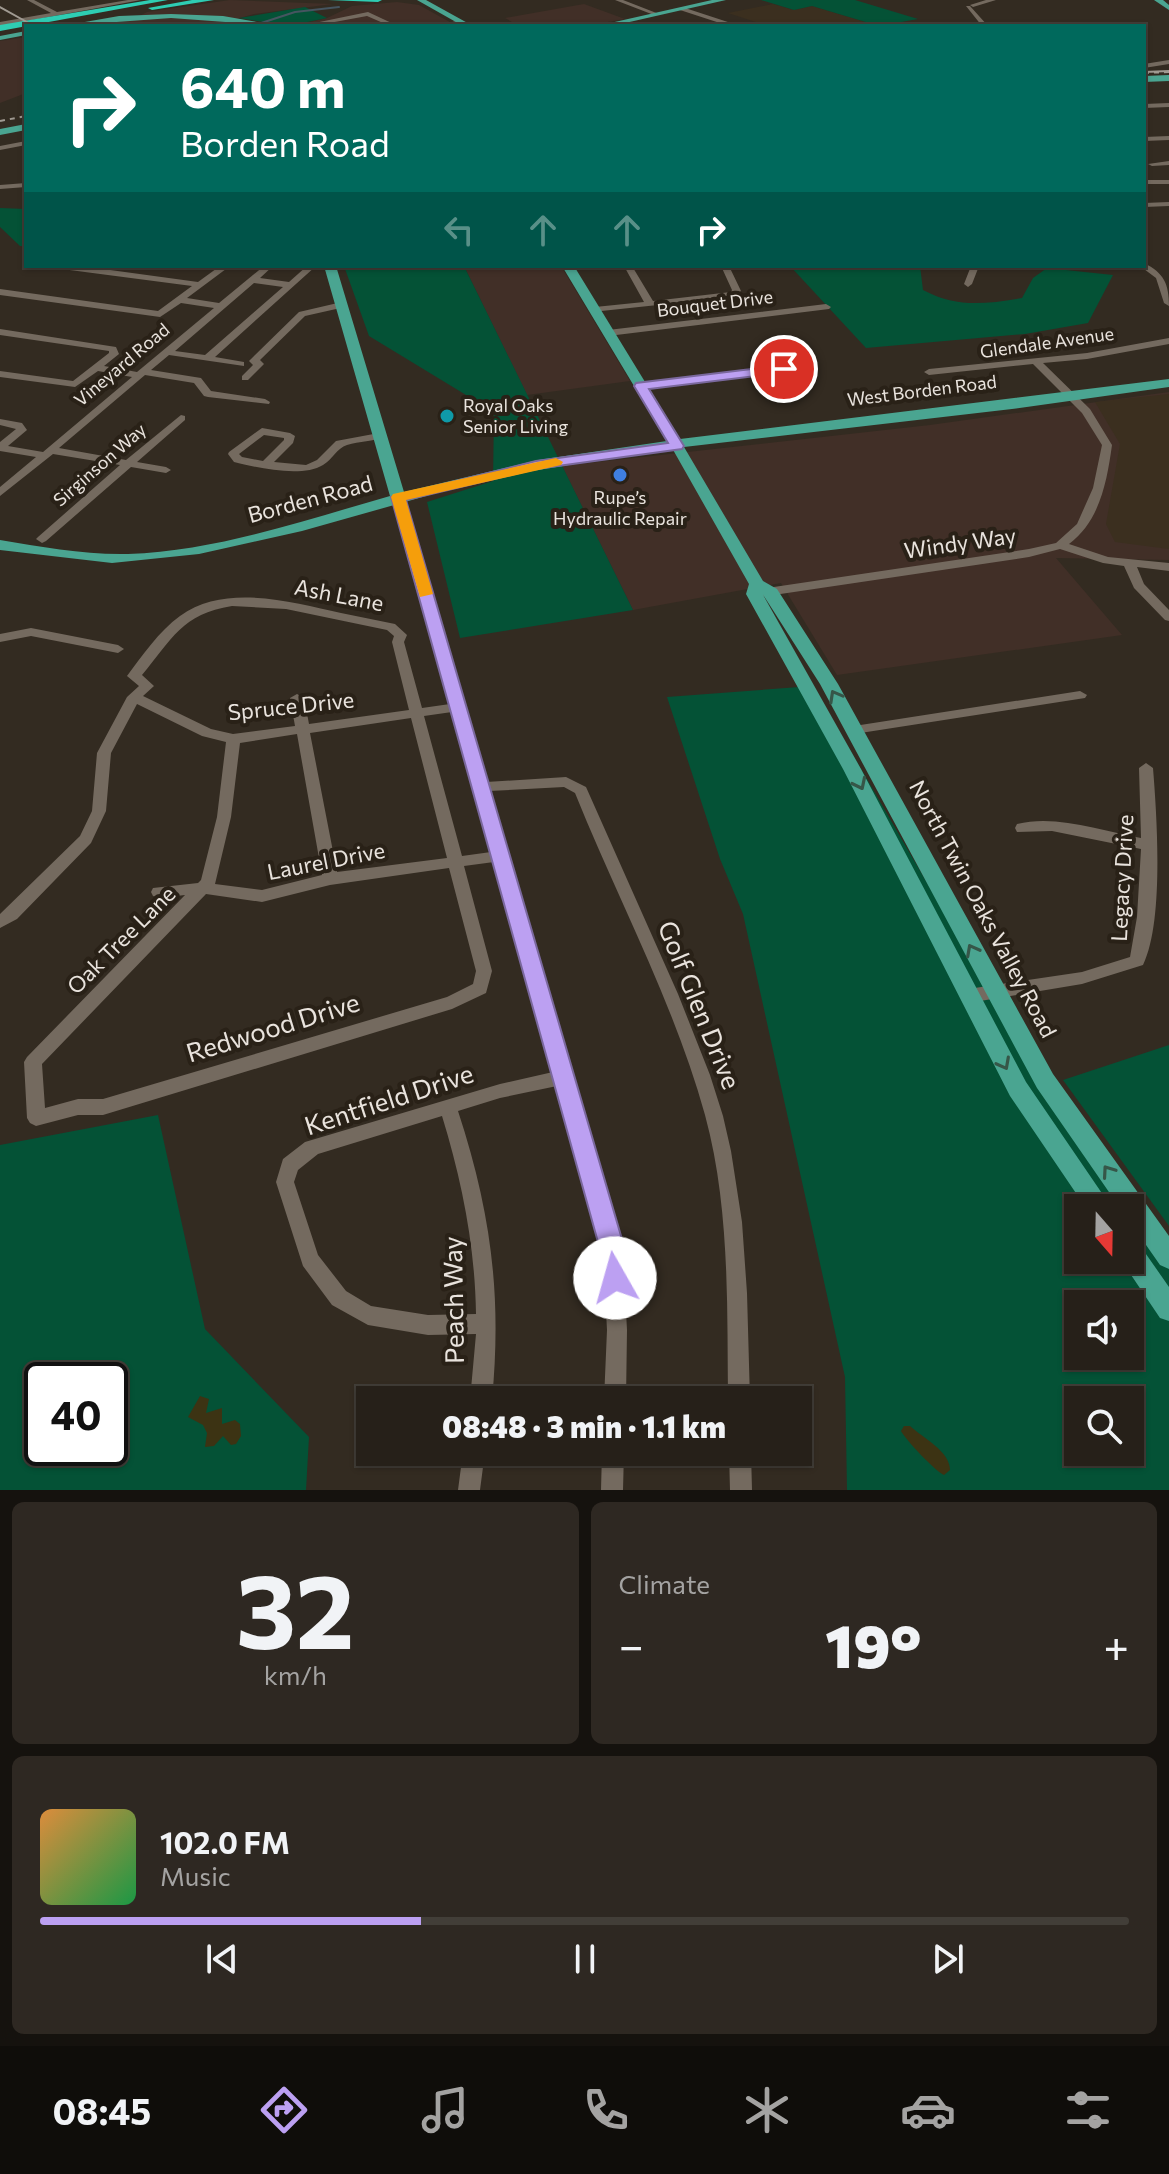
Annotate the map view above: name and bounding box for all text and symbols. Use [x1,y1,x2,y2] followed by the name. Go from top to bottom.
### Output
[180,51,346,120] text: 640 m
[48,56,152,160] icon: right
[180,120,390,164] text: Borden Road
[437,208,481,252] icon: left
[521,208,565,252] icon: ahead
[605,208,649,252] icon: ahead
[689,208,733,252] icon: right
[656,285,774,321] street label: Bouquet Drive
[69,318,174,411] street label: Vineyard Road
[979,322,1115,362] street label: Glendale Avenue
[750,335,818,403] pin
[762,347,806,391] icon: arrive
[846,370,998,410] street label: West Borden Road
[463,394,568,437] place label: Royal Oaks Senior Living
[438,407,456,425] marker: Royal Oaks Senior Living
[48,418,150,511] street label: Sirginson Way
[611,466,629,484] marker: Rupe’s Hydraulic Repair
[244,469,375,528] street label: Borden Road
[553,486,687,529] place label: Rupe’s Hydraulic Repair
[902,521,1018,564] street label: Windy Way
[292,573,386,616] street label: Ash Lane
[226,685,355,726] street label: Spruce Drive
[830,690,845,704] one-way arrow
[904,775,1063,1042] street label: North Twin Oaks Valley Road
[850,776,866,791] one-way arrow
[1105,814,1138,942] street label: Legacy Drive
[265,836,387,885] street label: Laurel Drive
[61,880,180,999] street label: Oak Tree Lane
[653,916,748,1093] street label: Golf Glen Drive
[966,943,981,958] one-way arrow
[182,985,363,1068] street label: Redwood Drive
[995,1056,1010,1071] one-way arrow
[300,1057,477,1140] street label: Kentfield Drive
[1103,1165,1118,1179] one-way arrow
[1064,1194,1144,1274] north arrow
[1064,1194,1144,1466] map controls
[436,1236,469,1364] street label: Peach Way
[573,1236,657,1320] position arrow
[1064,1290,1144,1370] button: sound
[24,1362,128,1466] speed limit sign: 40
[1064,1386,1144,1466] button: search
[442,1407,726,1444] text: 08:48 · 3 min · 1.1 km
[236,1543,355,1670] text: 32
[619,1568,710,1599] text: Climate
[825,1607,921,1680] text: 19°
[619,1617,644,1671] text: −
[1103,1617,1129,1671] text: +
[264,1659,327,1690] text: km/h
[160,1823,290,1860] text: 102.0 FM
[160,1860,231,1891] text: Music
[200,1937,244,1981] icon: previous
[563,1937,607,1981] icon: pause
[926,1937,970,1981] icon: next
[256,2082,312,2138] icon: directions
[417,2082,473,2138] icon: music
[578,2082,634,2138] icon: phone
[739,2082,795,2138] icon: climate
[900,2082,956,2138] icon: car
[1060,2082,1116,2138] icon: filters
[52,2088,151,2132] text: 08:45

